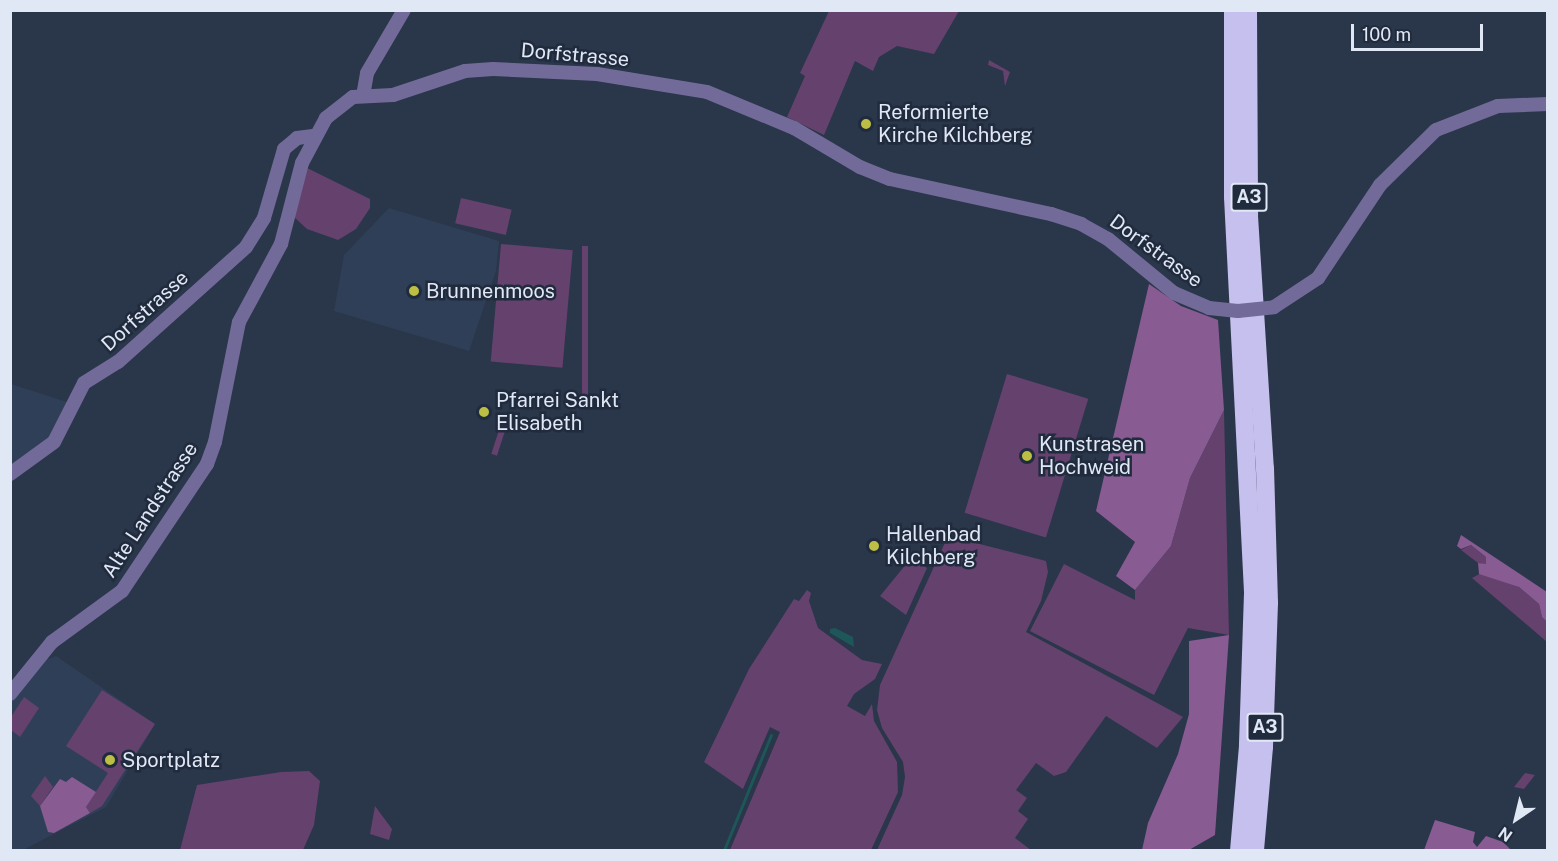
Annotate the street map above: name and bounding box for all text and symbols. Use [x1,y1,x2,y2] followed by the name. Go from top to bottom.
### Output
[1354,12,1486,50] scale bar
[1362,24,1411,45] text: 100 m
[520,38,630,72] street label: Dorfstrasse
[878,100,1033,147] place label: Reformierte Kirche Kilchberg
[859,117,873,131] marker: Reformierte Kirche Kilchberg
[1230,182,1268,212] road number: A3
[1105,209,1207,293] street label: Dorfstrasse
[97,266,193,356] street label: Dorfstrasse
[426,279,555,303] place label: Brunnenmoos
[407,284,421,298] marker: Brunnenmoos
[496,388,619,435] place label: Pfarrei Sankt Elisabeth
[477,405,491,419] marker: Pfarrei Sankt Elisabeth
[1039,432,1144,479] place label: Kunstrasen Hochweid
[97,438,203,582] street label: Alte Landstrasse
[1020,449,1034,463] marker: Kunstrasen Hochweid
[886,522,981,569] place label: Hallenbad Kilchberg
[867,539,881,553] marker: Hallenbad Kilchberg
[1246,712,1284,742] road number: A3
[122,748,220,772] place label: Sportplatz
[103,753,117,767] marker: Sportplatz
[1486,789,1546,849] north arrow
[1495,823,1516,846] text: N

